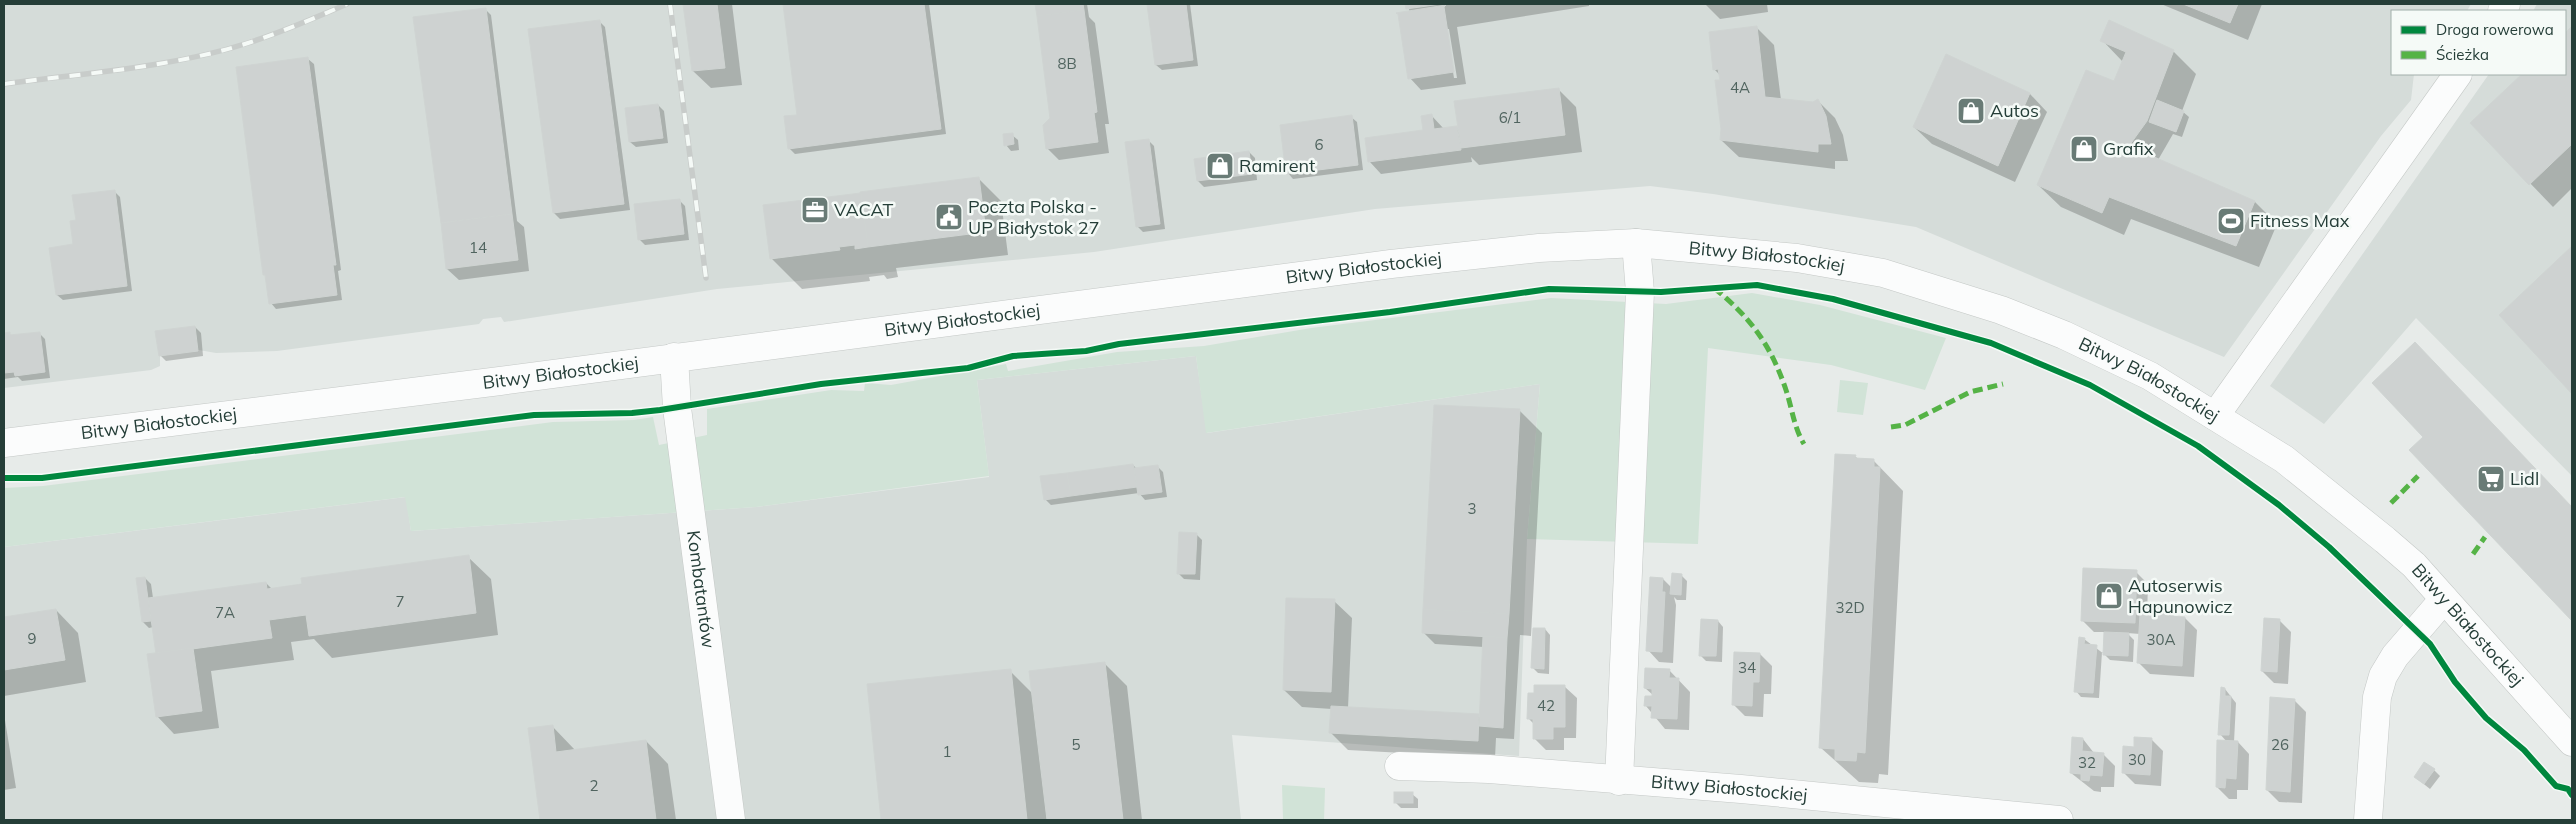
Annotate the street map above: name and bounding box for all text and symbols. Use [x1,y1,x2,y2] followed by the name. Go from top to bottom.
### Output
[2391,10,2566,75] legend
[2436,20,2554,39] text: Droga rowerowa
[2436,45,2489,64] text: Ścieżka
[1057,54,1077,73] house number: 8B
[1730,78,1750,97] house number: 4A
[1956,96,1986,126] shop icon: Autos
[1990,99,2039,122] place label: Autos
[1499,108,1521,127] house number: 6/1
[2069,134,2099,164] shop icon: Grafix
[1314,135,1324,154] house number: 6
[2103,137,2154,160] place label: Grafix
[1205,151,1235,181] shop icon: Ramirent
[1239,154,1315,177] place label: Ramirent
[800,195,830,225] office icon: VACAT
[968,195,1099,239] place label: Poczta Polska - UP Białystok 27
[834,198,893,221] place label: VACAT
[934,202,964,232] public building icon: Poczta Polska - UP Białystok 27
[2216,206,2246,236] sports icon: Fitness Max
[2250,209,2350,232] place label: Fitness Max
[1688,236,1847,277] street label: Bitwy Białostockiej
[469,238,487,257] house number: 14
[1284,247,1443,289] street label: Bitwy Białostockiej
[883,298,1041,341] street label: Bitwy Białostockiej
[2075,332,2224,427] street label: Bitwy Białostockiej
[481,351,640,394] street label: Bitwy Białostockiej
[79,402,238,444] street label: Bitwy Białostockiej
[2476,464,2506,494] supermarket icon: Lidl
[2510,467,2539,490] place label: Lidl
[1467,499,1477,518] house number: 3
[682,529,720,650] street label: Kombatantów
[2407,558,2529,691] street label: Bitwy Białostockiej
[2128,574,2233,618] place label: Autoserwis Hapunowicz
[2094,581,2124,611] shop icon: Autoserwis Hapunowicz
[395,592,405,611] house number: 7
[1835,598,1865,617] house number: 32D
[215,603,235,622] house number: 7A
[27,629,37,648] house number: 9
[2146,630,2176,649] house number: 30A
[1738,658,1756,677] house number: 34
[1537,696,1555,715] house number: 42
[1071,735,1081,754] house number: 5
[2271,735,2289,754] house number: 26
[942,742,952,761] house number: 1
[2128,750,2146,769] house number: 30
[2078,753,2096,772] house number: 32
[1650,770,1808,806] street label: Bitwy Białostockiej
[589,776,599,795] house number: 2

